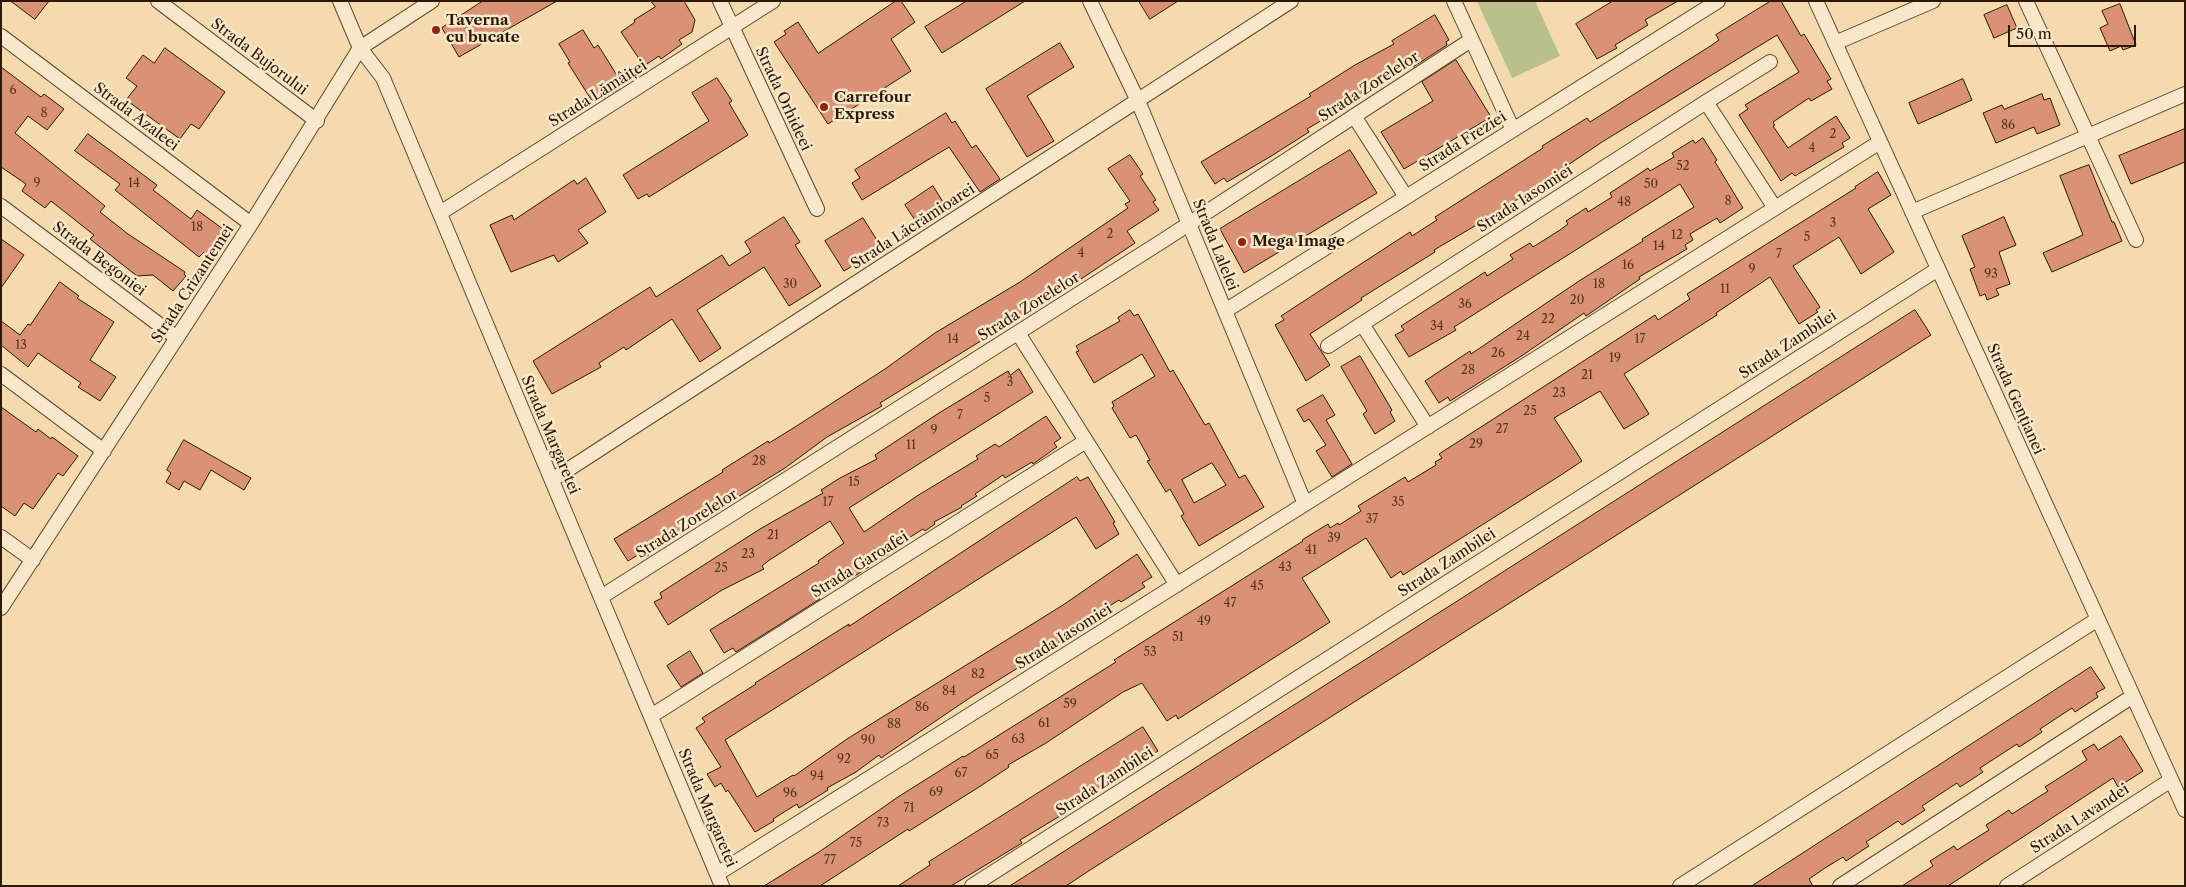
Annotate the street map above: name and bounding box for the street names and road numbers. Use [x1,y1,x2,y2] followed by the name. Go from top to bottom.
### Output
[207,15,311,99] street label: Strada Bujorului
[751,44,815,154] street label: Strada Orhideei
[1315,48,1423,126] street label: Strada Zorelelor
[546,57,650,131] street label: Strada Lămâiței
[90,79,182,155] street label: Strada Azaleei
[1416,108,1510,176] street label: Strada Freziei
[1474,161,1576,237] street label: Strada Iasomiei
[848,180,978,274] street label: Strada Lăcrămioarei
[1188,196,1242,294] street label: Strada Lalelei
[49,218,149,300] street label: Strada Begoniei
[148,221,238,347] street label: Strada Crizantemei
[975,269,1083,345] street label: Strada Zorelelor
[1736,307,1840,383] street label: Strada Zambilei
[1982,341,2048,457] street label: Strada Gențianei
[517,373,583,497] street label: Strada Margaretei
[633,486,741,562] street label: Strada Zorelelor
[1395,525,1499,601] street label: Strada Zambilei
[808,528,912,602] street label: Strada Garoafei
[1013,600,1115,674] street label: Strada Iasomiei
[1053,744,1157,820] street label: Strada Zambilei
[674,746,740,870] street label: Strada Margaretei
[2027,780,2133,858] street label: Strada Lavandei

